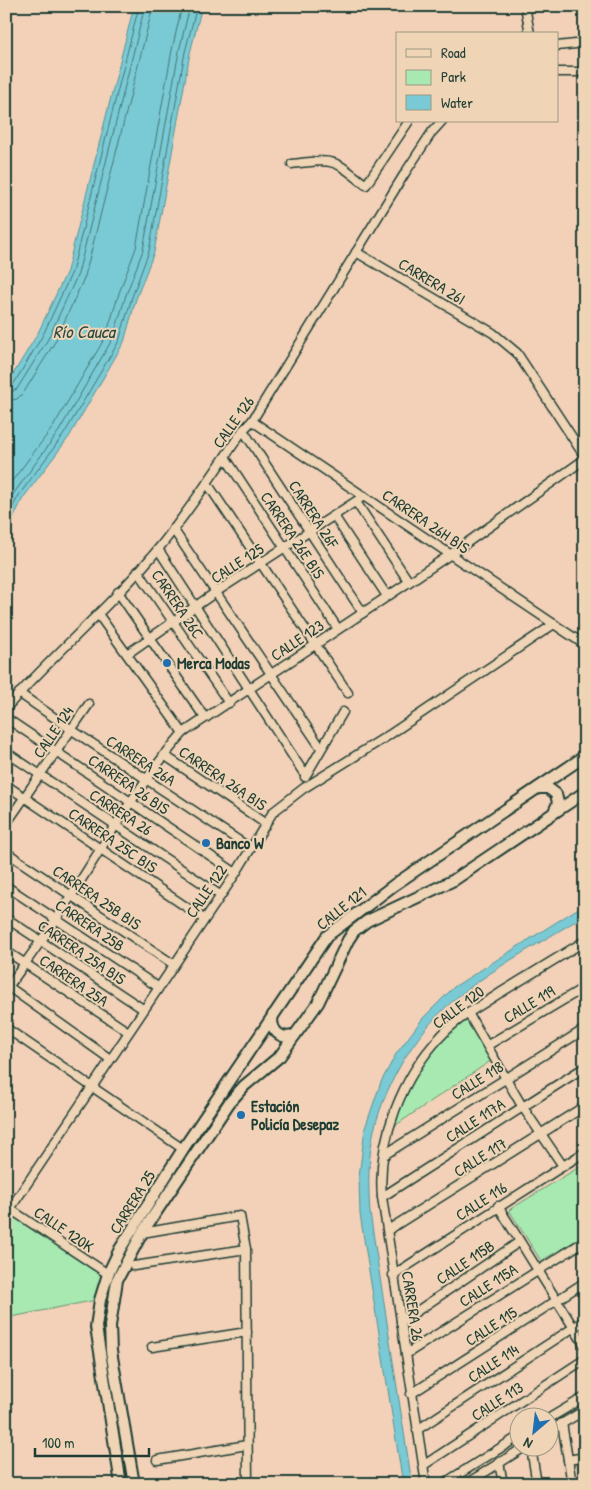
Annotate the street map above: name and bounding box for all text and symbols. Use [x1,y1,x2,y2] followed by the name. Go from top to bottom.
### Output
[396,32,558,122] legend
[441,42,466,63] text: Road
[441,66,466,87] text: Park
[441,92,473,113] text: Water
[394,252,470,310] street label: CARRERA 26I
[53,319,117,344] water label: Río Cauca
[207,392,259,452] street label: CALLE 126
[284,476,345,553] street label: CARRERA 26F
[378,484,475,559] street label: CARRERA 26H BIS
[256,487,331,583] street label: CARRERA 26E BIS
[206,538,268,588] street label: CALLE 125
[147,565,209,643] street label: CARRERA 26C
[266,614,328,666] street label: CALLE 123
[177,652,251,674] place label: Merca Modas
[161,657,173,669] marker: Merca Modas
[28,702,78,762] street label: CALLE 124
[102,729,180,791] street label: CARRERA 26A
[175,740,272,816] street label: CARRERA 26A BIS
[85,750,173,818] street label: CARRERA 26 BIS
[86,785,156,839] street label: CARRERA 26
[64,802,162,878] street label: CARRERA 25C BIS
[216,832,264,854] place label: Banco W
[200,837,212,849] marker: Banco W
[49,860,145,934] street label: CARRERA 25B BIS
[180,860,232,922] street label: CALLE 122
[311,881,371,935] street label: CALLE 121
[52,895,128,955] street label: CARRERA 25B
[34,916,130,988] street label: CARRERA 25A BIS
[36,950,112,1010] street label: CARRERA 25A
[428,980,488,1034] street label: CALLE 120
[499,980,559,1028] street label: CALLE 119
[447,1055,507,1105] street label: CALLE 118
[441,1093,509,1147] street label: CALLE 117A
[251,1095,339,1136] place label: Estación Policía Desepaz
[235,1109,247,1121] marker: Estación Policía Desepaz
[449,1132,511,1182] street label: CALLE 117
[104,1166,160,1238] street label: CARRERA 25
[451,1176,511,1226] street label: CALLE 116
[30,1201,99,1257] street label: CALLE 120K
[432,1235,498,1289] street label: CALLE 115B
[455,1258,522,1312] street label: CALLE 115A
[397,1269,429,1343] street label: CARRERA 26
[461,1301,521,1351] street label: CALLE 115
[463,1338,523,1388] street label: CALLE 114
[467,1376,527,1426] street label: CALLE 113
[508,1408,558,1458] north arrow
[35,1425,149,1457] scale bar
[42,1432,75,1453] text: 100 m
[519,1434,535,1454] text: N

